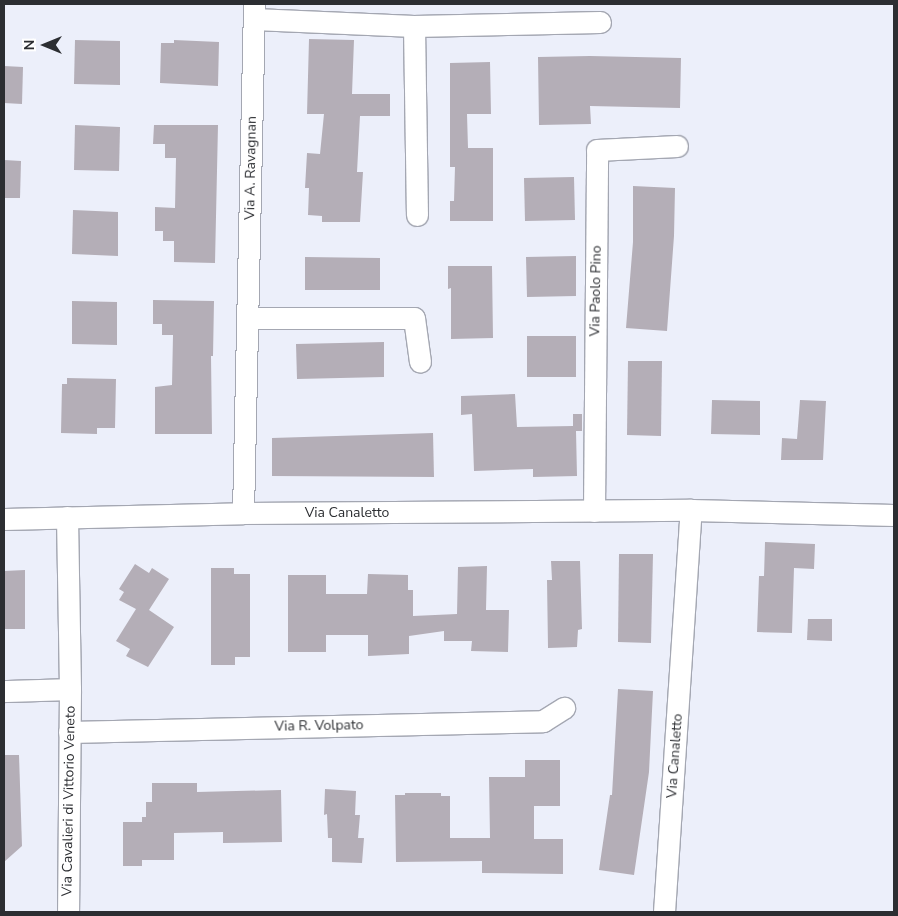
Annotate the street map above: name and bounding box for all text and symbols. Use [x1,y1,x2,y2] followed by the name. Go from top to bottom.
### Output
[20,20,70,70] north arrow
[20,40,39,50] text: N
[242,116,260,220] street label: Via A. Ravagnan
[587,245,605,337] street label: Via Paolo Pino
[305,505,389,521] street label: Via Canaletto
[59,705,79,897] street label: Via Cavalieri di Vittorio Veneto
[664,713,686,799] street label: Via Canaletto
[274,717,364,735] street label: Via R. Volpato

